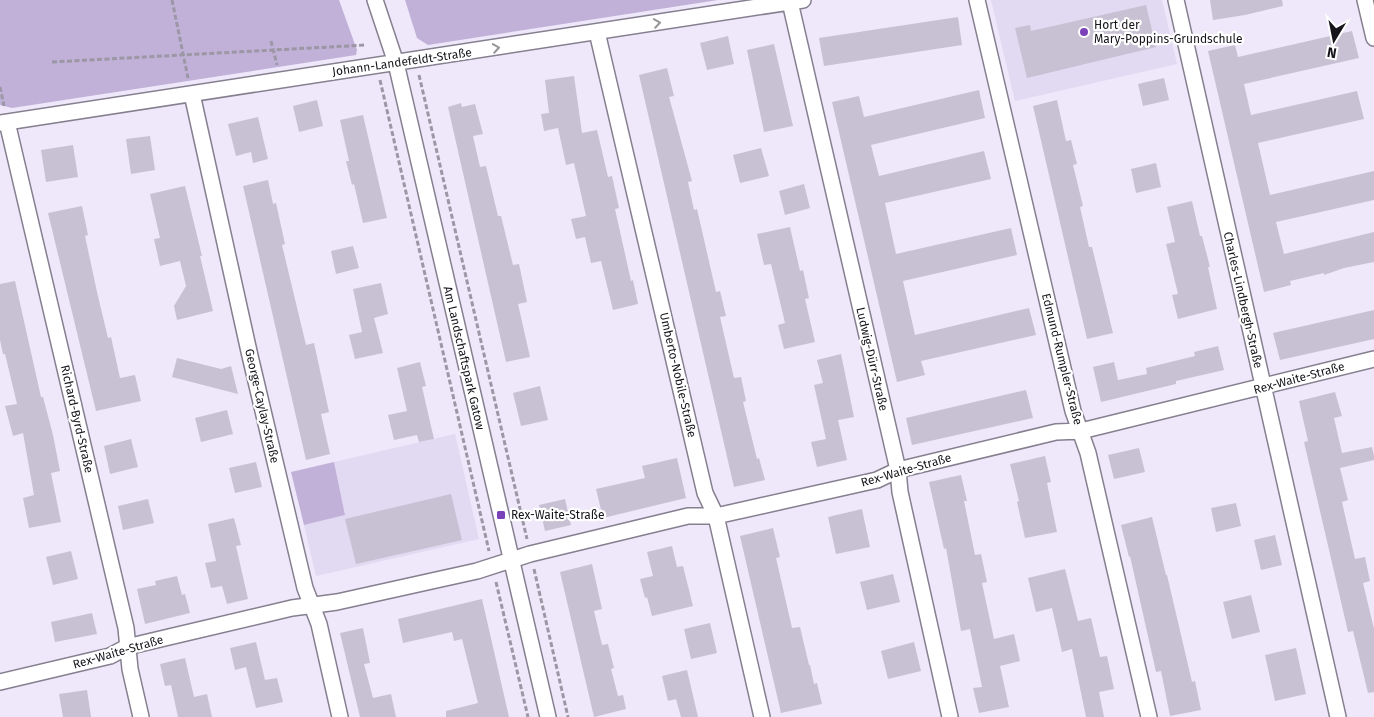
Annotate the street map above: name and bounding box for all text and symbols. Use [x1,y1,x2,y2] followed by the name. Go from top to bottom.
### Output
[1309,15,1359,65] north arrow
[652,18,661,28] one-way arrow
[1094,18,1242,46] place label: Hort der Mary-Poppins-Grundschule
[1078,26,1090,38] marker: Hort der Mary-Poppins-Grundschule
[492,43,500,53] one-way arrow
[1326,43,1338,61] text: N
[331,45,473,79] street label: Johann-Landefeldt-Straße
[1220,230,1266,370] street label: Charles-Lindbergh-Straße
[441,285,487,432] street label: Am Landschaftspark Gatow
[1039,292,1085,426] street label: Edmund-Rumpler-Straße
[853,306,891,412] street label: Ludwig-Dürr-Straße
[657,311,699,439] street label: Umberto-Nobile-Straße
[242,347,282,465] street label: George-Caylay-Straße
[1252,359,1346,397] street label: Rex-Waite-Straße
[58,364,96,474] street label: Richard-Byrd-Straße
[859,450,953,490] street label: Rex-Waite-Straße
[511,508,605,522] place label: Rex-Waite-Straße
[495,509,507,521] marker: Rex-Waite-Straße
[71,632,165,672] street label: Rex-Waite-Straße

